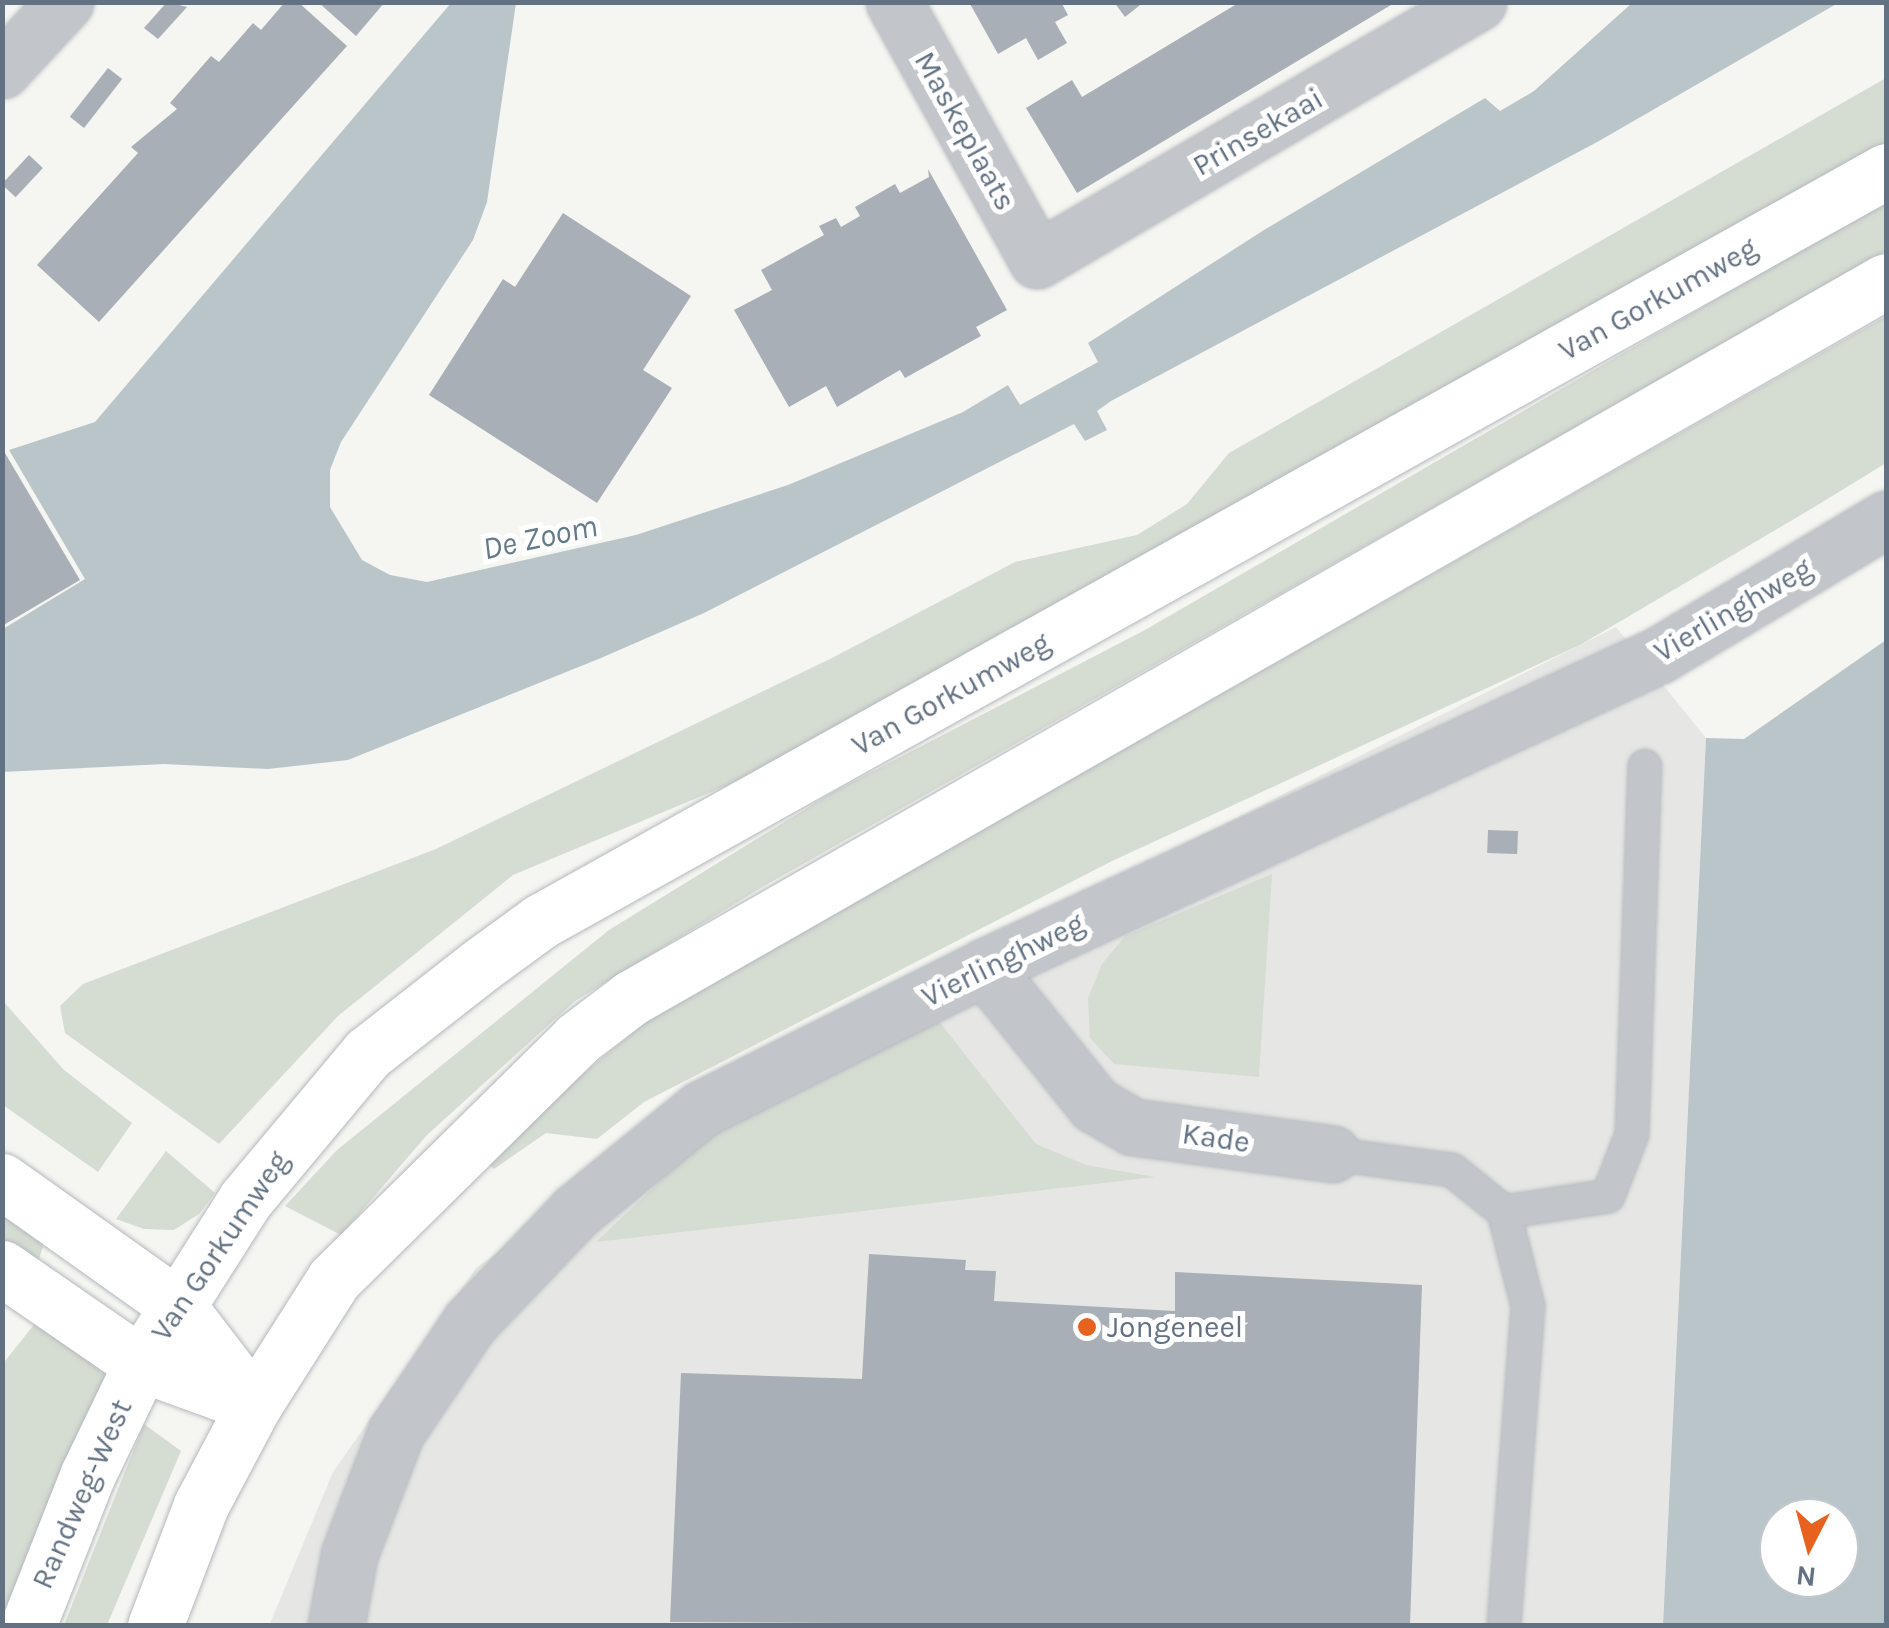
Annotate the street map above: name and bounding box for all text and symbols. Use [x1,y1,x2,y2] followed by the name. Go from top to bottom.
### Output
[907,45,1023,217] street label: Maskeplaats
[1186,80,1330,184] street label: Prinsekaai
[1552,230,1764,368] street label: Van Gorkumweg
[479,507,601,569] water label: De Zoom
[1648,550,1818,670] street label: Vierlinghweg
[845,625,1057,763] street label: Van Gorkumweg
[916,905,1090,1015] street label: Vierlinghweg
[1180,1115,1252,1161] street label: Kade
[143,1144,297,1348] street label: Van Gorkumweg
[1107,1309,1243,1345] place label: Jongeneel
[1076,1316,1098,1338] marker: Jongeneel
[24,1394,140,1594] street label: Randweg-West
[1759,1498,1859,1598] north arrow
[1794,1559,1818,1594] text: N

